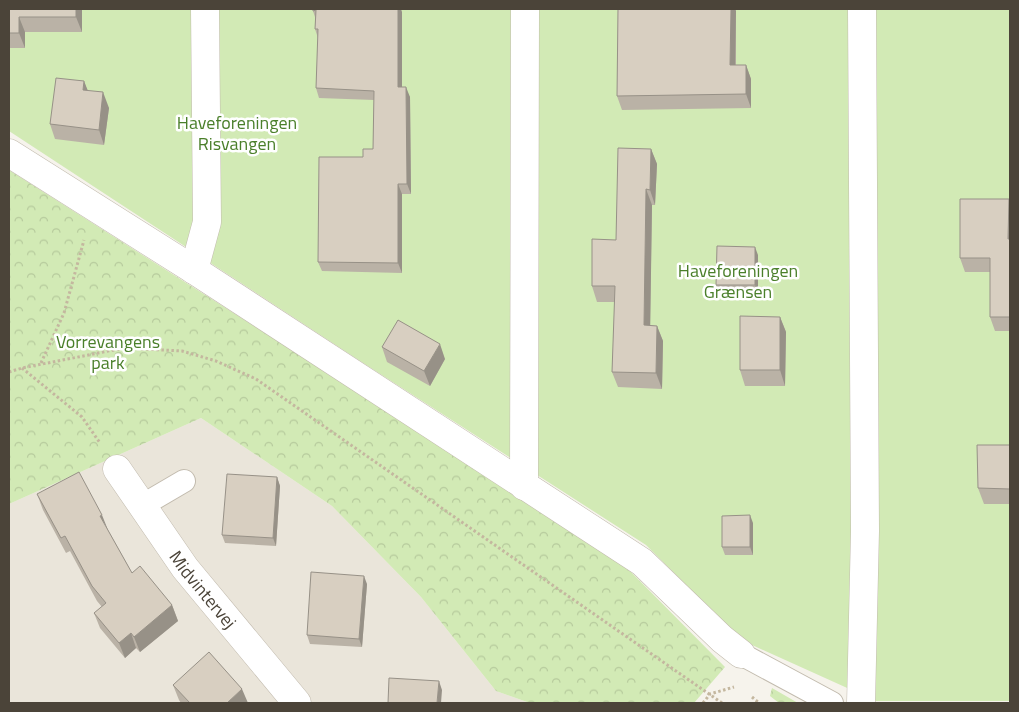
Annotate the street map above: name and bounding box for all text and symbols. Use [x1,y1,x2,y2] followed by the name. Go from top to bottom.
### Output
[177,109,297,157] park label: Haveforeningen Risvangen
[678,257,798,305] park label: Haveforeningen Grænsen
[56,328,160,376] park label: Vorrevangens park
[163,545,243,634] street label: Midvintervej

